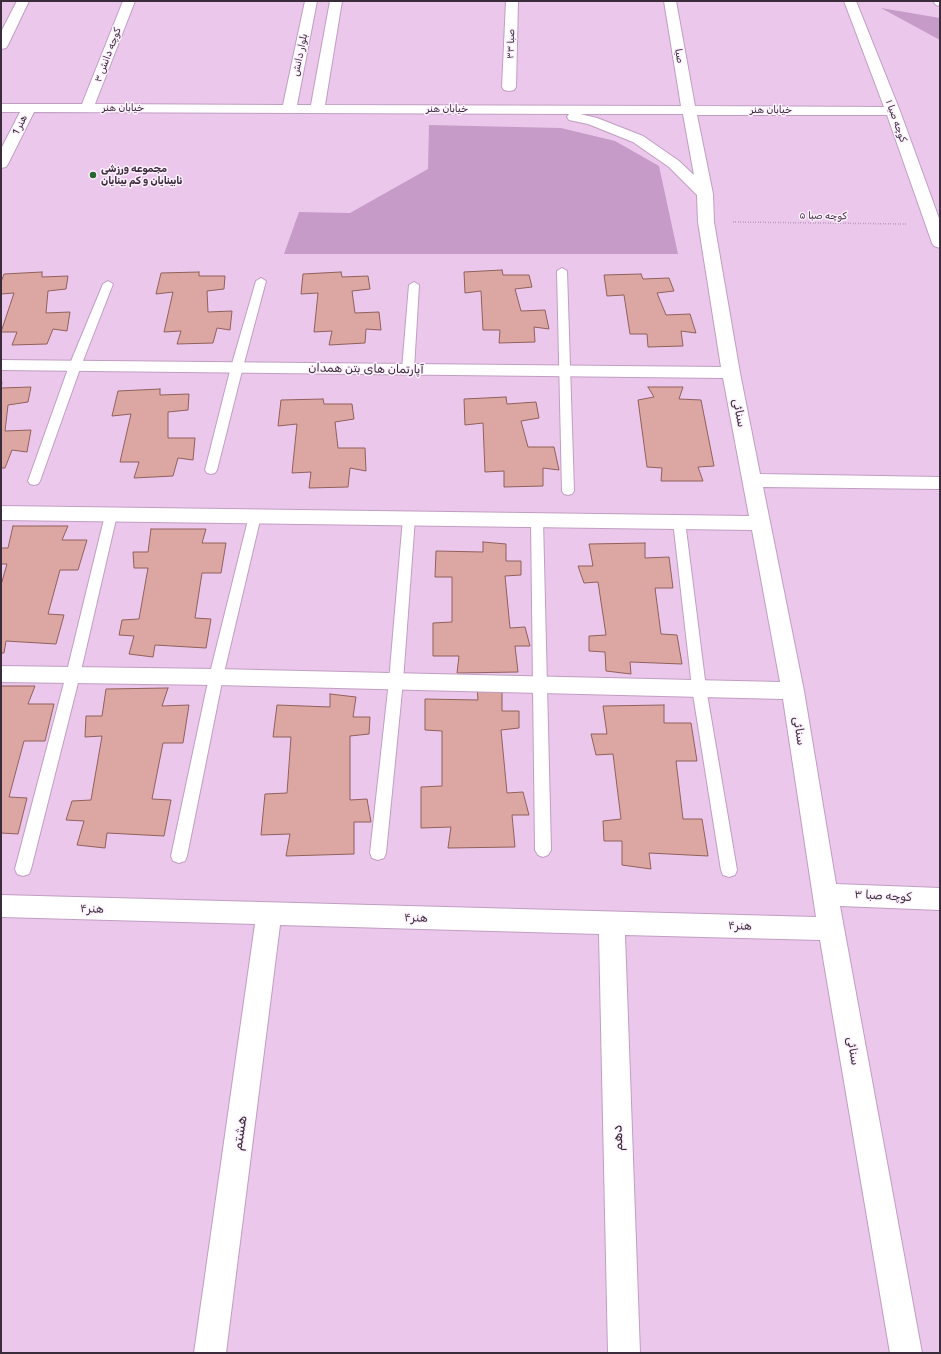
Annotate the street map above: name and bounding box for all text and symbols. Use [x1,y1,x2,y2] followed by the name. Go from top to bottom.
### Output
[92,26,124,84] street label: کوچه دانش ۳
[504,29,518,59] street label: ۳۳ صبا
[290,33,310,77] street label: بلوار دانش
[672,48,686,64] street label: صبا
[883,98,909,144] street label: کوچه صبا ۱
[102,102,144,114] street label: خیابان هنر
[426,103,468,115] street label: خیابان هنر
[750,104,792,116] street label: خیابان هنر
[10,113,30,137] street label: هنر 1
[101,163,182,186] place label: مجموعه ورزشی نابینایان و کم بینایان
[88,170,98,180] marker: مجموعه ورزشی نابینایان و کم بینایان
[799,210,847,222] street label: کوچه صبا ۵
[308,361,424,377] street label: آپارتمان های بتن همدان
[729,397,749,429] street label: سنائی
[790,716,808,746] street label: سنائی
[854,887,912,905] street label: کوچه صبا ۳
[80,901,104,917] street label: هنر۴
[404,910,428,926] street label: هنر۴
[728,918,752,934] street label: هنر۴
[843,1036,863,1066] street label: سنائی
[229,1114,251,1152] street label: هشتم
[609,1124,627,1152] street label: دهم

